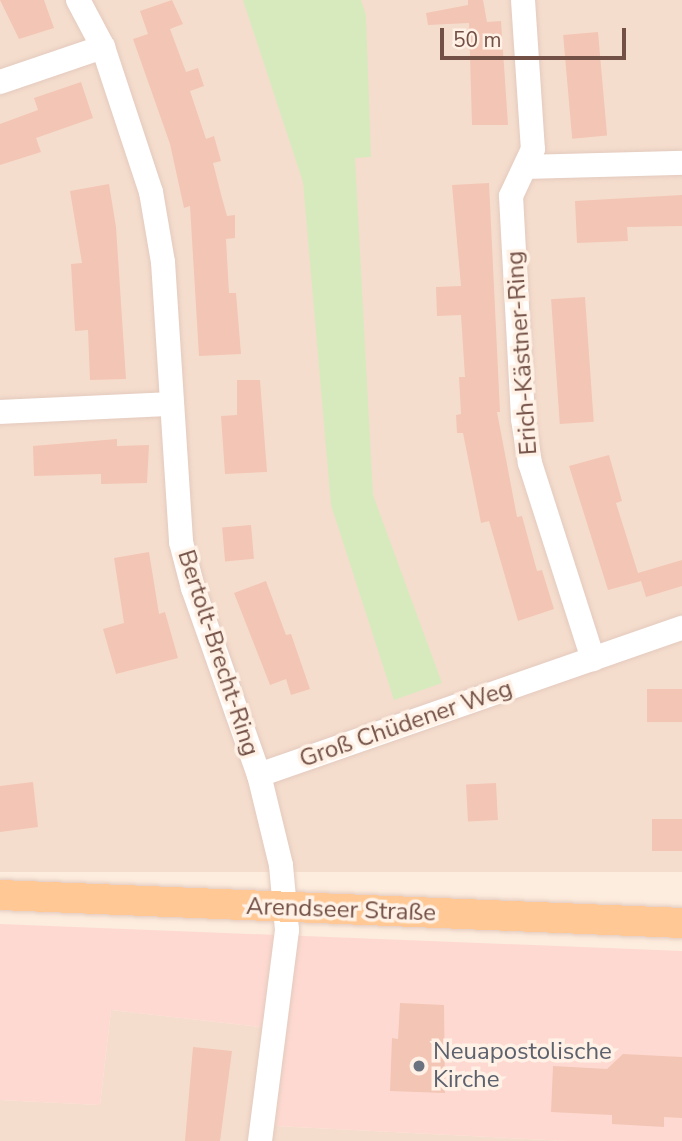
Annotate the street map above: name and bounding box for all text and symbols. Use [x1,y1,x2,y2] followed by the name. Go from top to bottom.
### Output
[444,14,630,58] scale bar
[453,26,502,54] text: 50 m
[501,250,543,456] street label: Erich-Kästner-Ring
[171,546,265,760] street label: Bertolt-Brecht-Ring
[296,674,516,774] street label: Groß Chüdener Weg
[246,892,436,928] street label: Arendseer Straße
[433,1038,612,1094] place label: Neuapostolische Kirche
[411,1058,427,1074] marker: Neuapostolische Kirche

